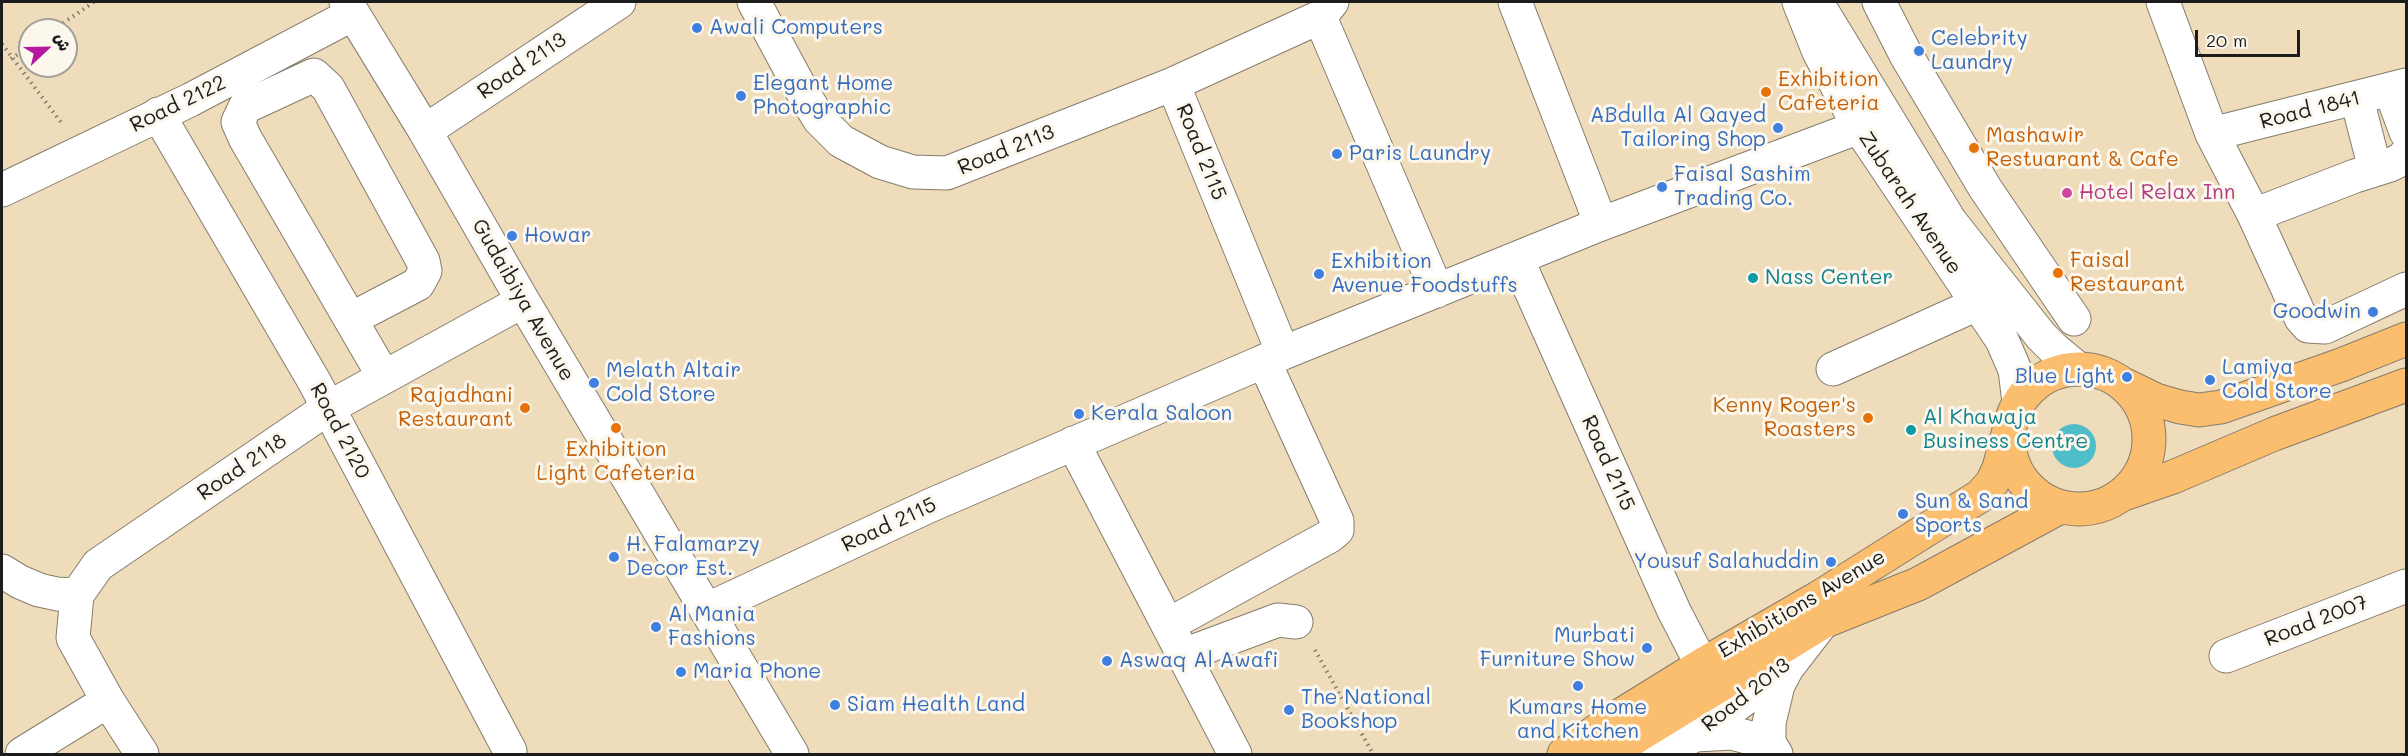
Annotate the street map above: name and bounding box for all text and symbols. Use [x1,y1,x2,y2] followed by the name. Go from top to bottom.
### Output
[709,15,883,41] place label: Awali Computers
[18,18,78,78] north arrow
[2198,18,2303,56] scale bar
[690,21,704,35] marker: Awali Computers
[1931,26,2028,76] place label: Celebrity Laundry
[473,27,571,105] street label: Road 2113
[2206,28,2247,52] text: 20 m
[50,30,76,54] text: ش
[1912,44,1926,58] marker: Celebrity Laundry
[1778,67,1880,117] place label: Exhibition Cafeteria
[126,70,230,138] street label: Road 2122
[753,71,893,121] place label: Elegant Home Photographic
[1759,85,1773,99] marker: Exhibition Cafeteria
[2257,85,2363,135] street label: Road 1841
[734,89,748,103] marker: Elegant Home Photographic
[1170,100,1232,204] street label: Road 2115
[1590,103,1766,153] place label: ABdulla Al Qayed Tailoring Shop
[954,119,1058,181] street label: Road 2113
[1771,121,1785,135] marker: ABdulla Al Qayed Tailoring Shop
[1986,123,2179,173] place label: Mashawir Restuarant & Cafe
[1853,127,1967,279] street label: Zubarah Avenue
[1349,141,1491,167] place label: Paris Laundry
[1967,141,1981,155] marker: Mashawir Restuarant & Cafe
[1330,147,1344,161] marker: Paris Laundry
[1674,162,1811,212] place label: Faisal Sashim Trading Co.
[1655,180,1669,194] marker: Faisal Sashim Trading Co.
[2079,180,2235,206] place label: Hotel Relax Inn
[2060,186,2074,200] marker: Hotel Relax Inn
[466,214,580,386] street label: Gudaibiya Avenue
[524,223,591,249] place label: Howar
[505,229,519,243] marker: Howar
[2070,248,2185,298] place label: Faisal Restaurant
[1331,249,1518,299] place label: Exhibition Avenue Foodstuffs
[1765,265,1893,291] place label: Nass Center
[2051,266,2065,280] marker: Faisal Restaurant
[1312,267,1326,281] marker: Exhibition Avenue Foodstuffs
[1746,271,1760,285] marker: Nass Center
[2273,299,2361,325] place label: Goodwin
[2366,305,2380,319] marker: Goodwin
[2222,355,2332,405] place label: Lamiya Cold Store
[606,358,741,408] place label: Melath Altair Cold Store
[2015,364,2115,390] place label: Blue Light
[2120,370,2134,384] marker: Blue Light
[2203,373,2217,387] marker: Lamiya Cold Store
[587,376,601,390] marker: Melath Altair Cold Store
[304,379,376,483] street label: Road 2120
[398,383,513,433] place label: Rajadhani Restaurant
[1713,393,1856,443] place label: Kenny Roger's Roasters
[518,401,532,415] marker: Rajadhani Restaurant
[1091,401,1232,427] place label: Kerala Saloon
[1923,405,2088,455] place label: Al Khawaja Business Centre
[1072,407,1086,421] marker: Kerala Saloon
[1576,411,1640,515] street label: Road 2115
[1861,411,1875,425] marker: Kenny Roger's Roasters
[609,421,623,435] marker: Exhibition Light Cafeteria
[1904,423,1918,437] marker: Al Khawaja Business Centre
[193,428,291,506] street label: Road 2118
[537,437,695,487] place label: Exhibition Light Cafeteria
[1915,489,2028,539] place label: Sun & Sand Sports
[838,492,940,558] street label: Road 2115
[1896,507,1910,521] marker: Sun & Sand Sports
[626,532,760,582] place label: H. Falamarzy Decor Est.
[1714,544,1890,664] street label: Exhibitions Avenue
[1633,549,1819,575] place label: Yousuf Salahuddin
[607,550,621,564] marker: H. Falamarzy Decor Est.
[1824,555,1838,569] marker: Yousuf Salahuddin
[2261,590,2371,652] street label: Road 2007
[668,602,756,652] place label: Al Mania Fashions
[649,620,663,634] marker: Al Mania Fashions
[1480,623,1635,673] place label: Murbati Furniture Show
[1640,641,1654,655] marker: Murbati Furniture Show
[1119,648,1278,674] place label: Aswaq Al Awafi
[1697,653,1795,737] street label: Road 2013
[1100,654,1114,668] marker: Aswaq Al Awafi
[693,659,821,685] place label: Maria Phone
[674,665,688,679] marker: Maria Phone
[1571,679,1585,693] marker: Kumars Home and Kitchen
[1301,685,1431,735] place label: The National Bookshop
[847,692,1025,718] place label: Siam Health Land
[1509,695,1647,745] place label: Kumars Home and Kitchen
[828,698,842,712] marker: Siam Health Land
[1282,703,1296,717] marker: The National Bookshop

